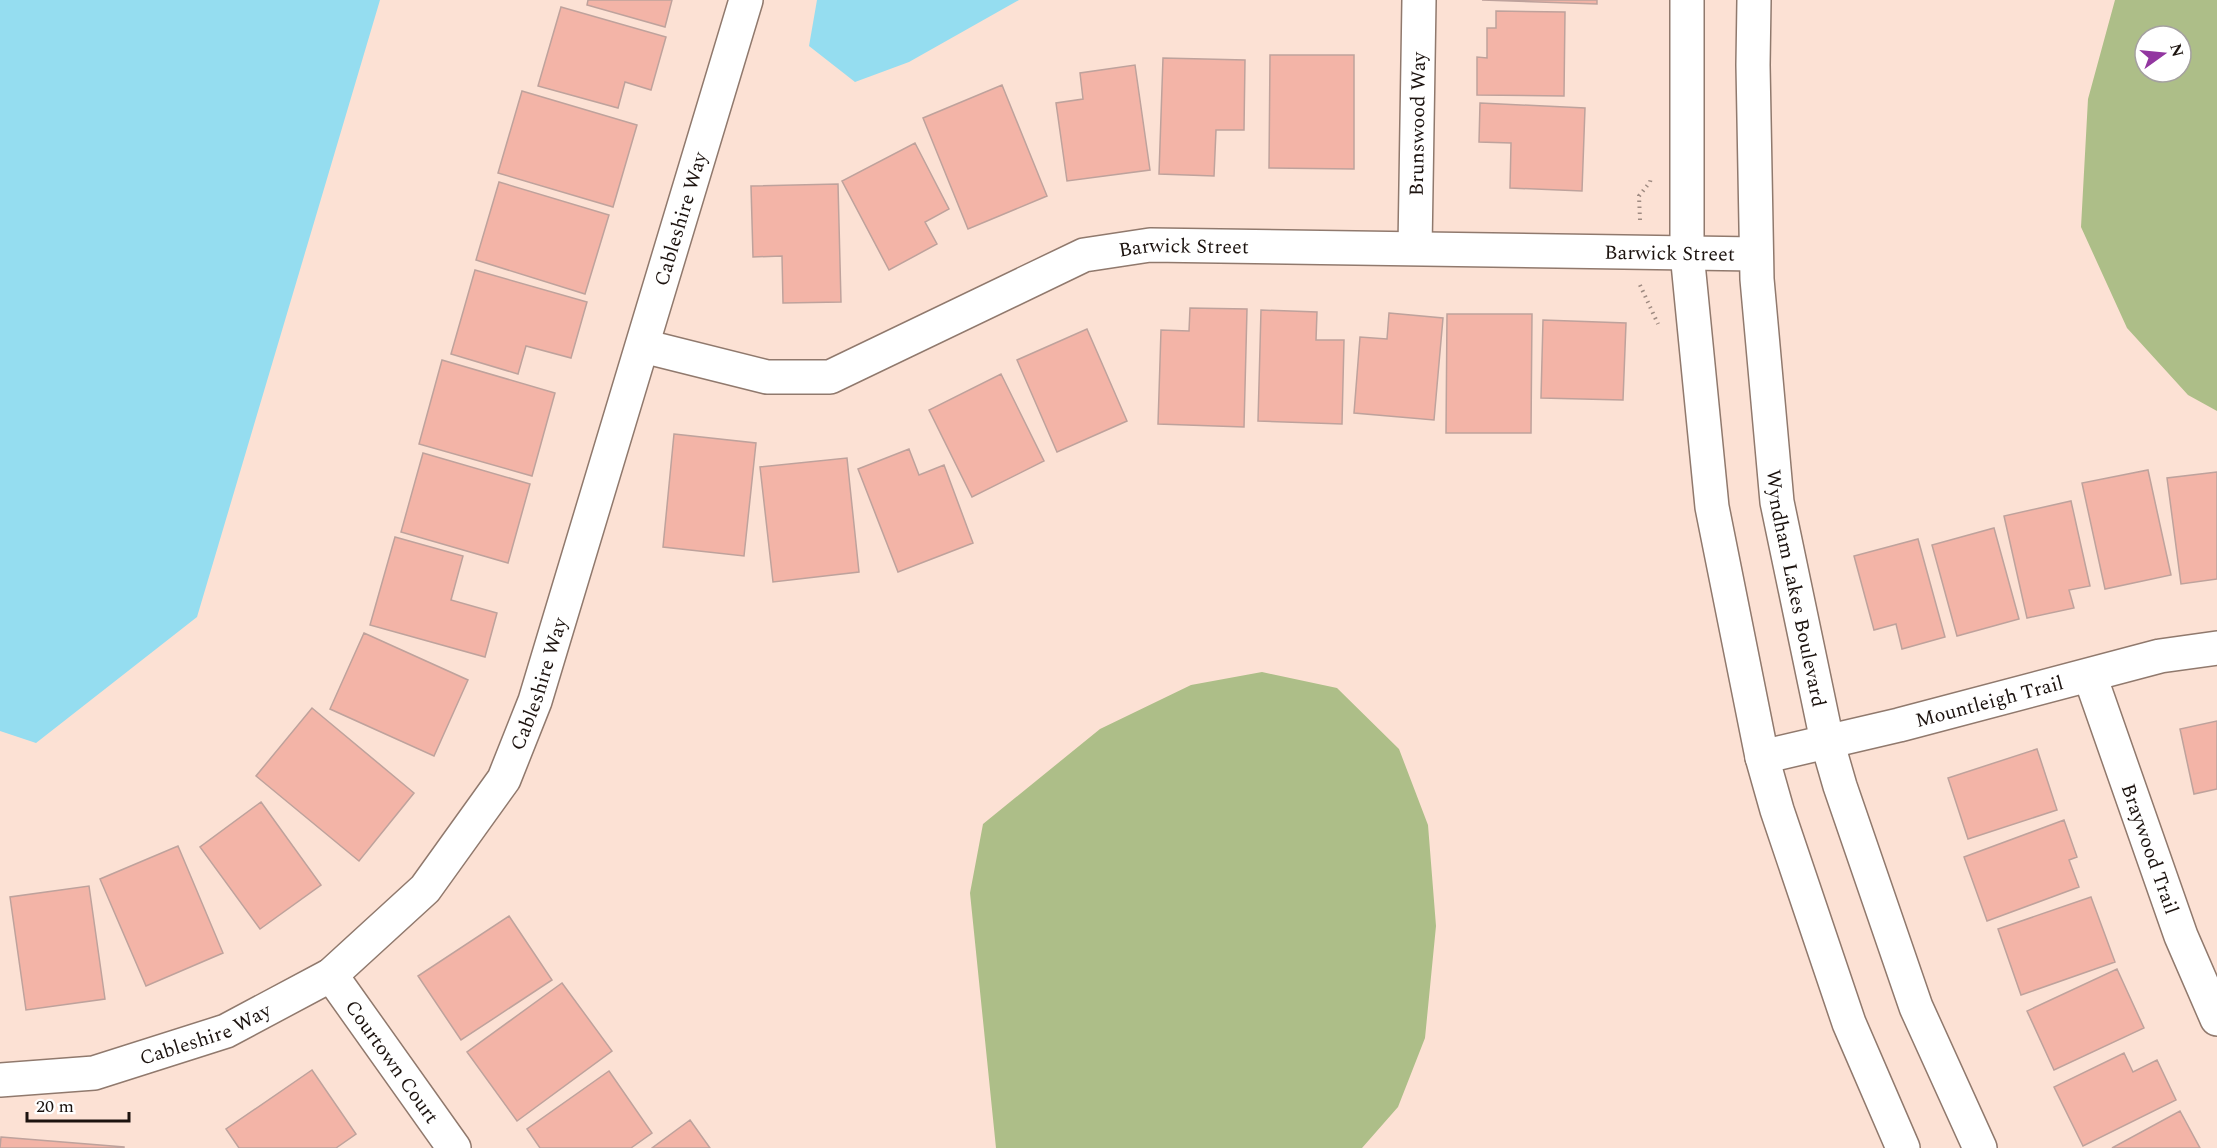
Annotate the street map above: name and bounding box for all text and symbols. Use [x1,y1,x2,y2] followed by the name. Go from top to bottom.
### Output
[2133,24,2193,84] north arrow
[2163,41,2190,60] text: N
[1402,50,1434,196] street label: Brunswood Way
[647,147,716,290] street label: Cableshire Way
[1117,231,1249,266] street label: Barwick Street
[1604,238,1735,270] street label: Barwick Street
[1758,468,1833,710] street label: Wyndham Lakes Boulevard
[503,613,576,755] street label: Cableshire Way
[1912,668,2067,736] street label: Mountleigh Trail
[2113,780,2186,918] street label: Braywood Trail
[337,994,446,1130] street label: Courtown Court
[136,995,278,1074] street label: Cableshire Way
[27,1085,129,1123] scale bar
[36,1093,74,1120] text: 20 m

